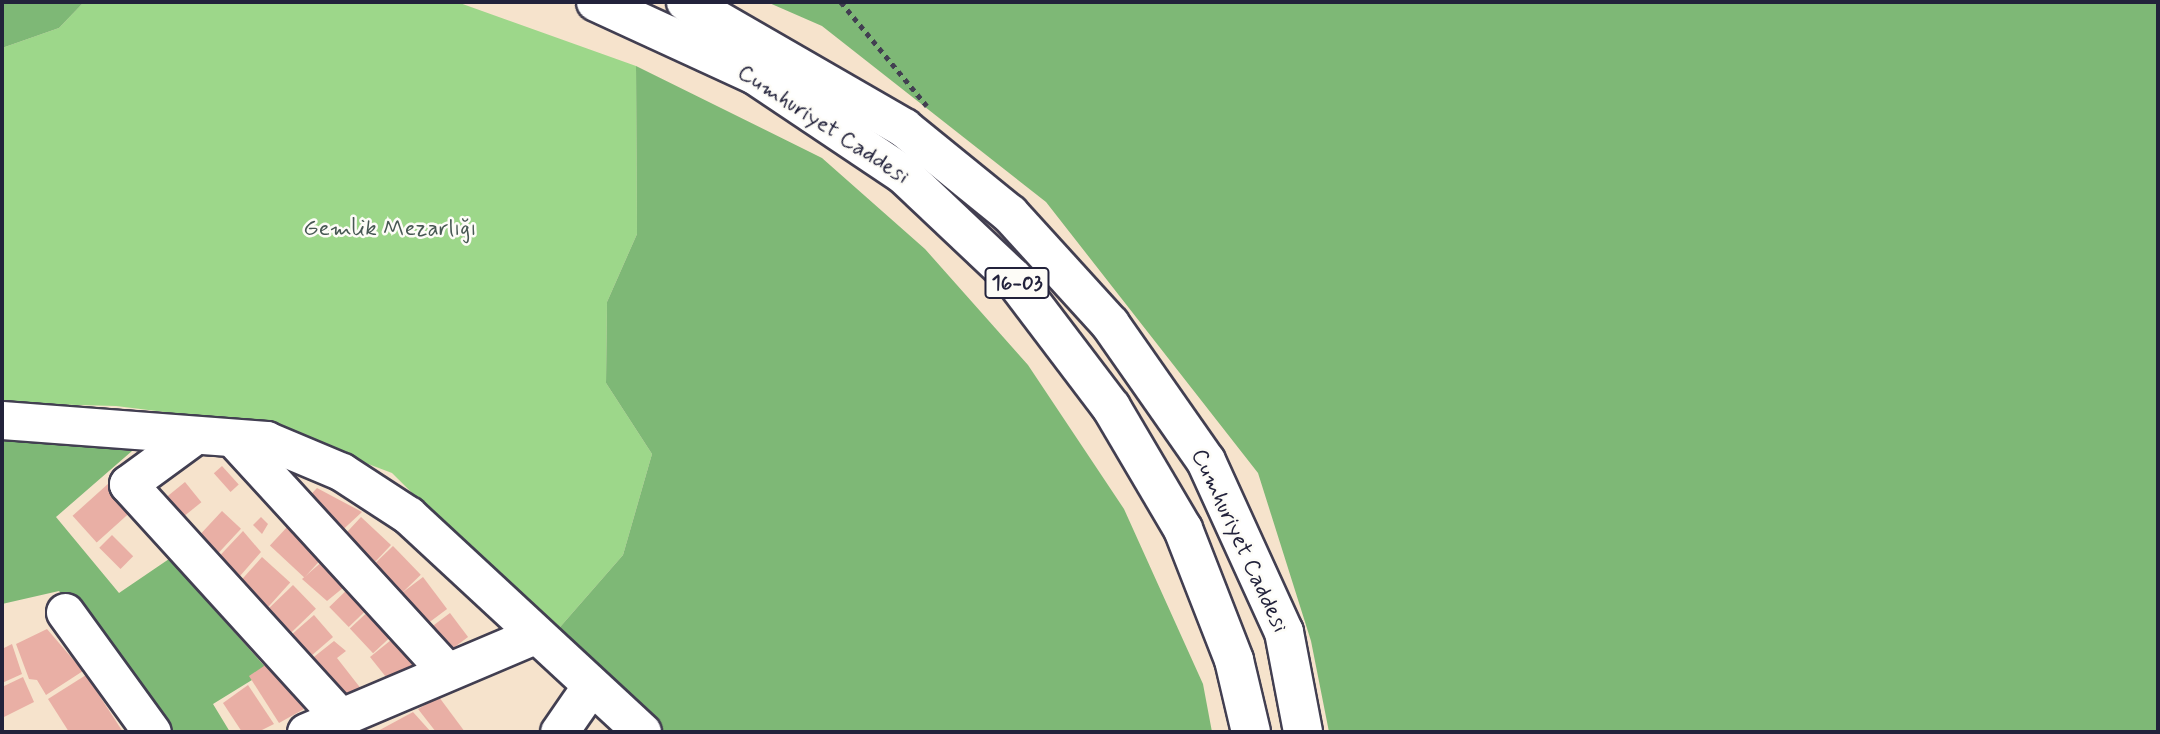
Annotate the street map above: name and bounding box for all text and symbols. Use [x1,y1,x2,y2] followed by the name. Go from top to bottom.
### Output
[732,59,914,191] street label: Cumhuriyet Caddesi
[303,215,477,243] park label: Gemlik Mezarlığı
[984,266,1050,300] road number: 16-03
[1184,445,1294,637] street label: Cumhuriyet Caddesi

